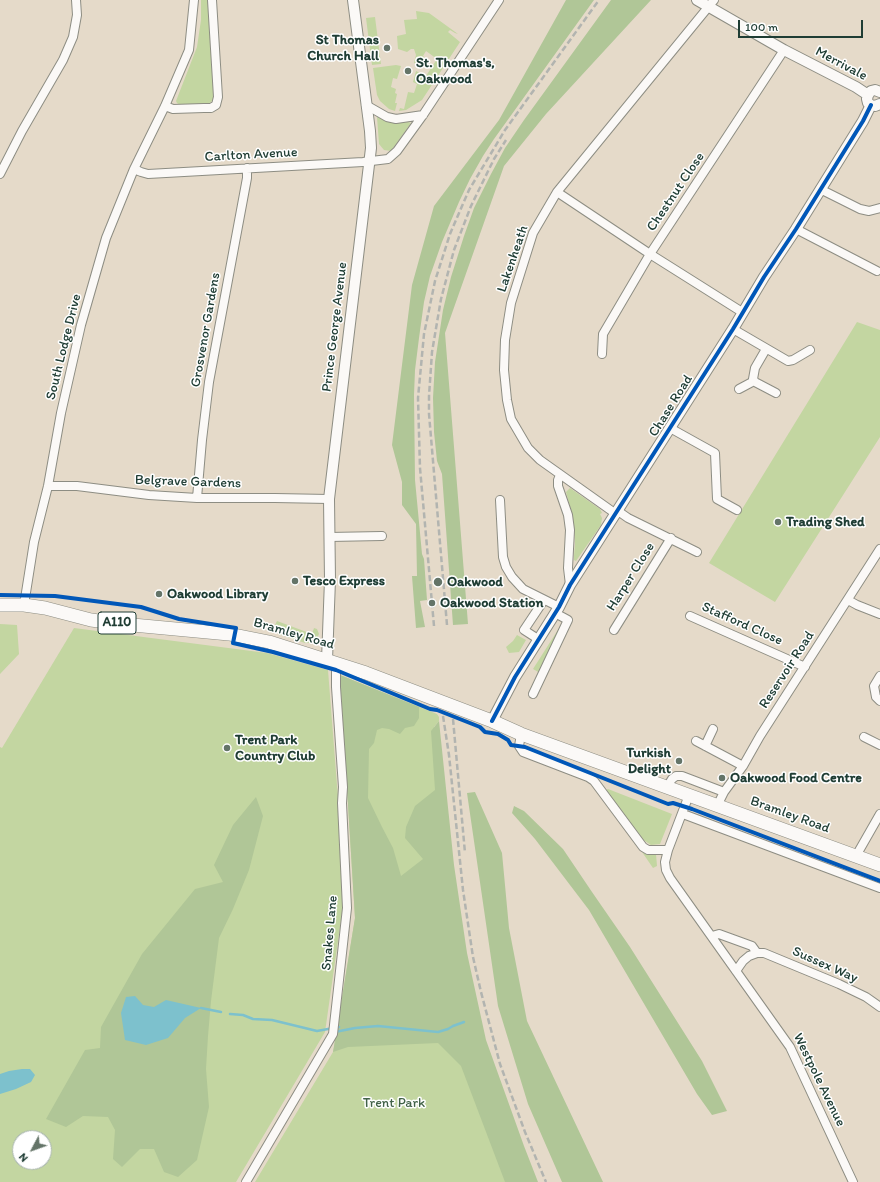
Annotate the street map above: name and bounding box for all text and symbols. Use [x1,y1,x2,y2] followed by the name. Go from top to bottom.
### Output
[740,12,865,38] scale bar
[745,20,778,34] text: 100 m
[307,32,379,64] place label: St Thomas Church Hall
[382,43,392,53] marker: St Thomas Church Hall
[812,43,870,85] street label: Merrivale
[416,55,495,88] place label: St. Thomas's, Oakwood
[403,66,413,76] marker: St. Thomas's, Oakwood
[204,144,298,166] street label: Carlton Avenue
[643,149,709,235] street label: Chestnut Close
[494,223,532,295] street label: Lakenheath
[319,261,351,393] street label: Prince George Avenue
[188,271,224,389] street label: Grosvenor Gardens
[43,292,85,402] street label: South Lodge Drive
[645,372,697,440] street label: Chase Road
[135,472,241,492] street label: Belgrave Gardens
[786,514,865,530] place label: Trading Shed
[773,517,783,527] marker: Trading Shed
[603,540,659,614] street label: Harper Close
[303,573,385,589] place label: Tesco Express
[447,574,503,590] place label: Oakwood
[290,576,300,586] marker: Tesco Express
[432,576,444,588] marker: Oakwood
[167,586,268,602] place label: Oakwood Library
[154,589,164,599] marker: Oakwood Library
[440,595,543,611] place label: Oakwood Station
[427,598,437,608] marker: Oakwood Station
[699,599,785,649] street label: Stafford Close
[98,612,136,634] road number: A110
[251,614,337,654] street label: Bramley Road
[756,628,818,712] street label: Reservoir Road
[235,732,315,764] place label: Trent Park Country Club
[222,743,232,753] marker: Trent Park Country Club
[626,745,671,778] place label: Turkish Delight
[674,756,684,766] marker: Turkish Delight
[730,770,862,786] place label: Oakwood Food Centre
[717,773,727,783] marker: Oakwood Food Centre
[748,793,832,837] street label: Bramley Road
[318,895,342,971] street label: Snakes Lane
[790,943,860,987] street label: Sussex Way
[789,1031,849,1129] street label: Westpole Avenue
[363,1095,425,1111] park label: Trent Park
[12,1130,52,1170] north arrow
[16,1150,31,1165] text: N

